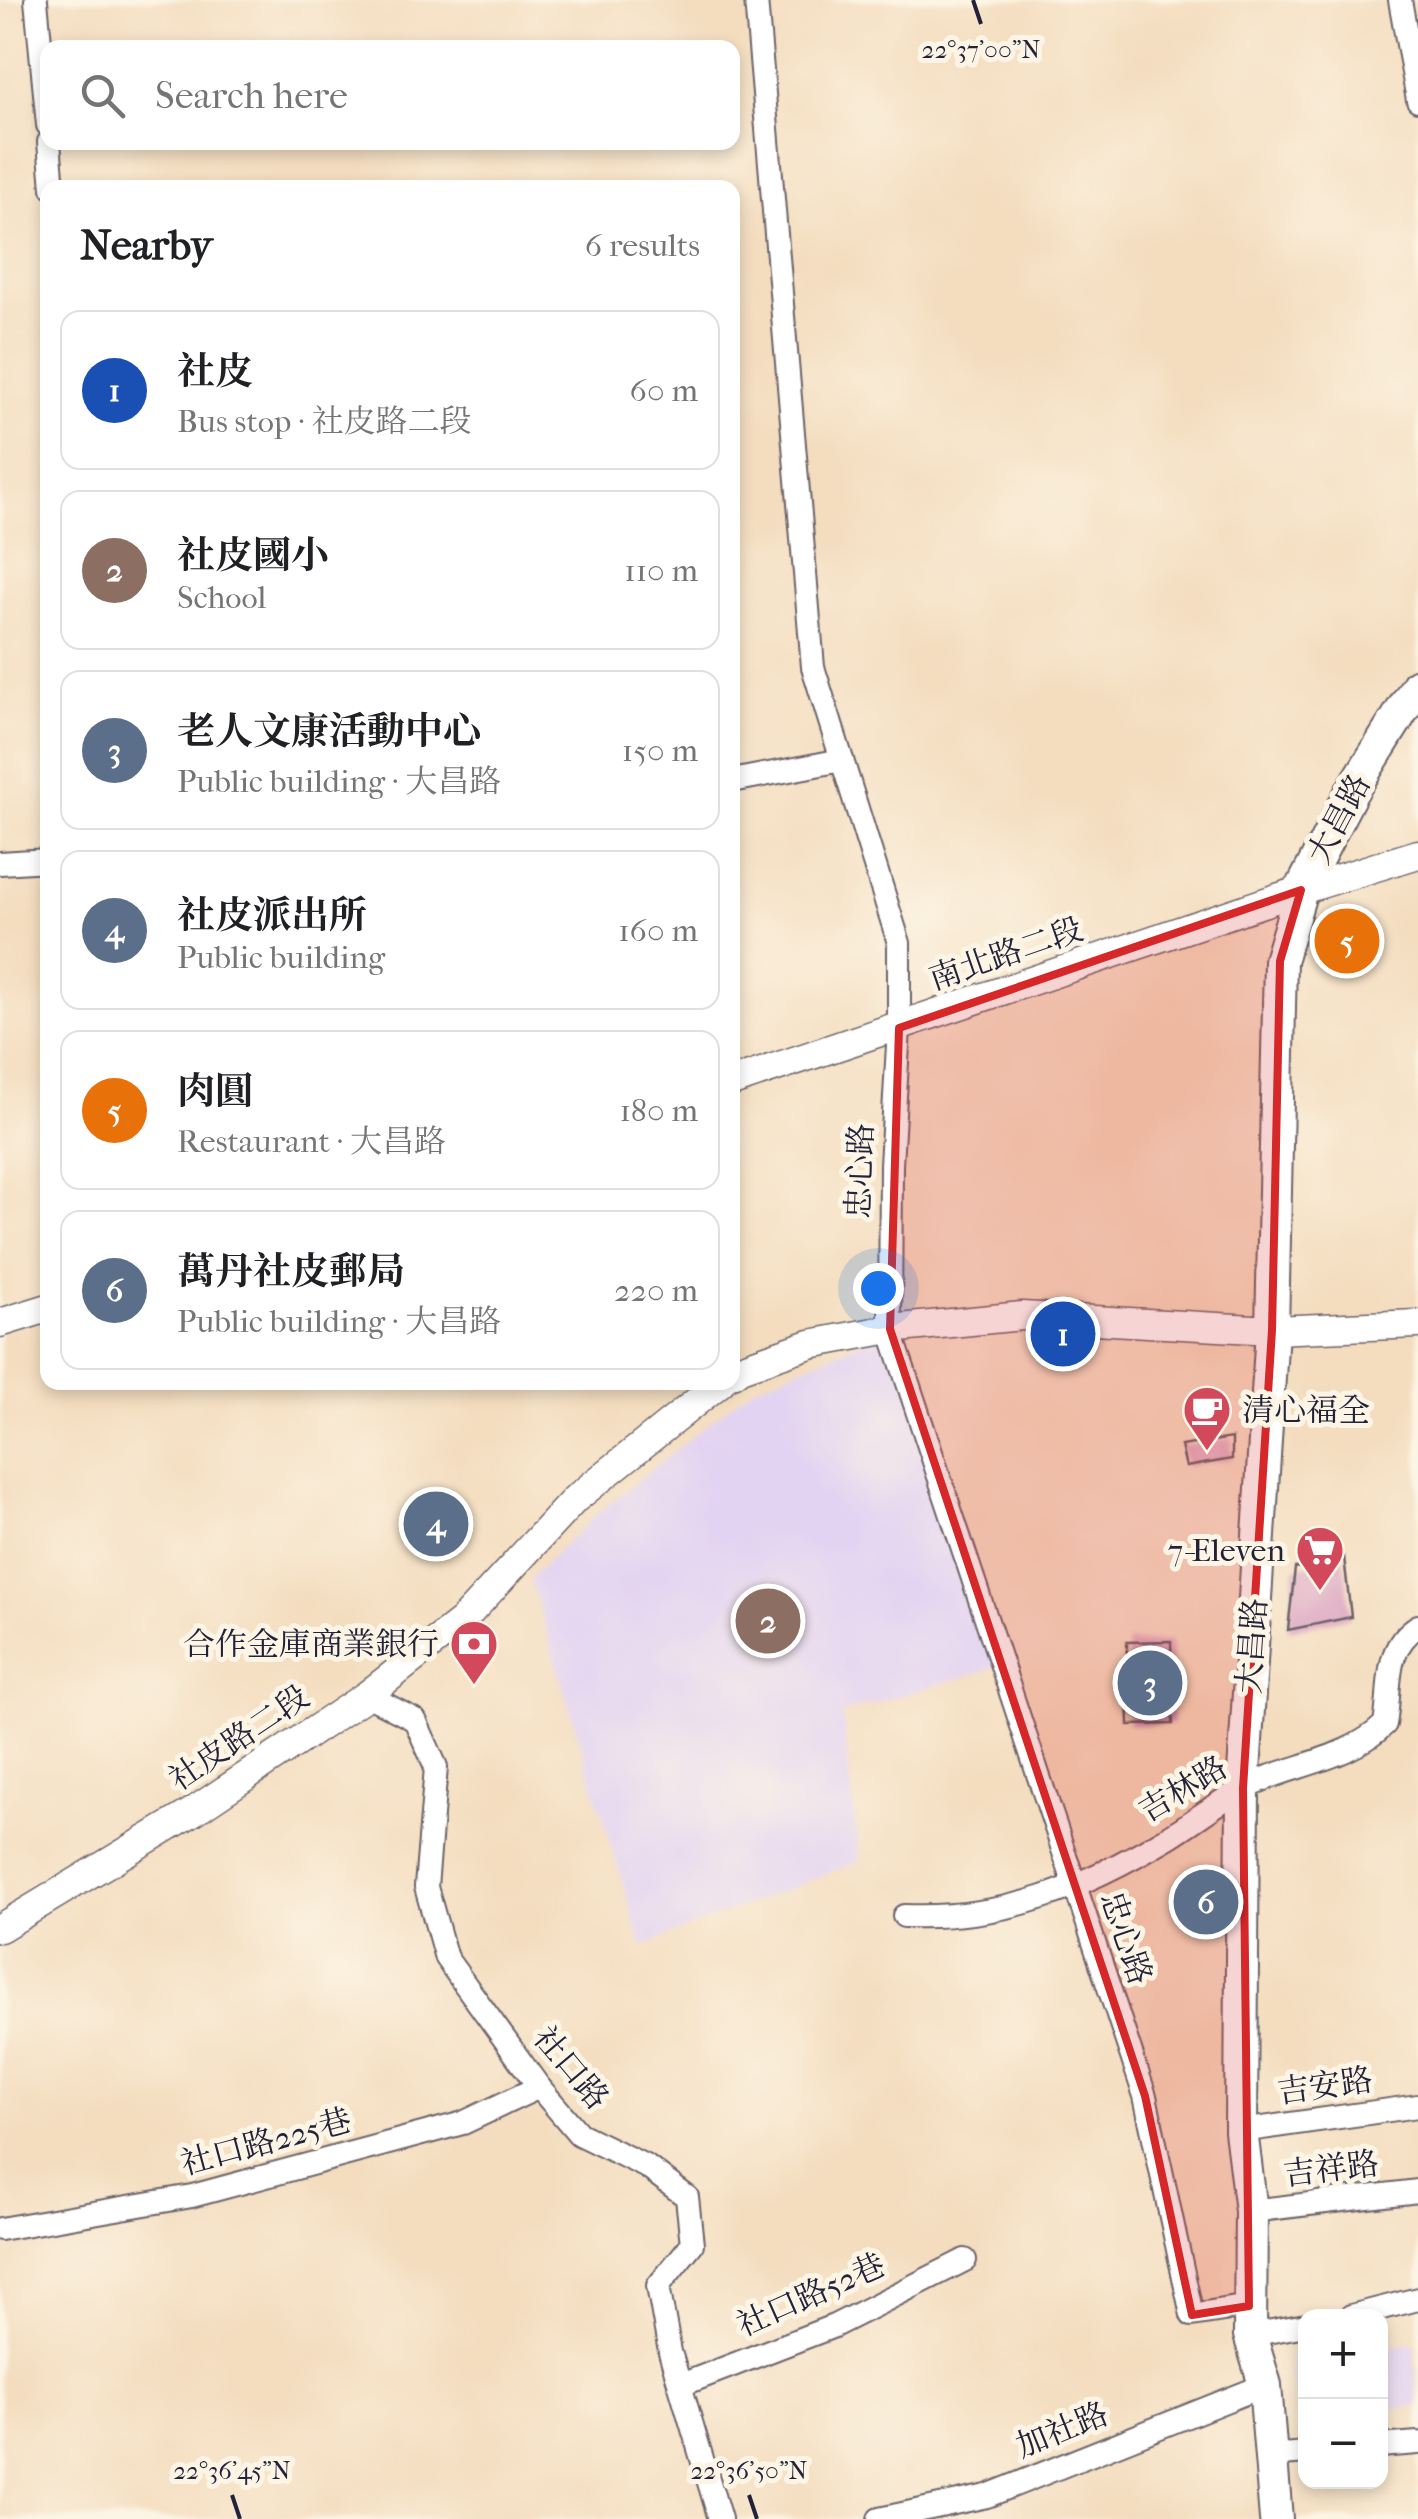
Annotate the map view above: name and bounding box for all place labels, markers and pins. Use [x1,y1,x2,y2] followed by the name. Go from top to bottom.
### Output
[1314,904,1380,978] pin: 5
[1030,1296,1096,1372] pin: 1
[1181,1384,1233,1452] cafe icon: 清心福全
[1242,1392,1370,1429] place label: 清心福全
[404,1486,468,1562] pin: 4
[1294,1524,1346,1592] supermarket icon: 7-Eleven
[1168,1532,1285,1569] place label: 7-Eleven
[736,1584,800,1658] pin: 2
[448,1618,500,1686] bank icon: 合作金庫商業銀行
[183,1626,439,1663] place label: 合作金庫商業銀行
[1118,1646,1182,1720] pin: 3
[1174,1864,1238,1940] pin: 6

